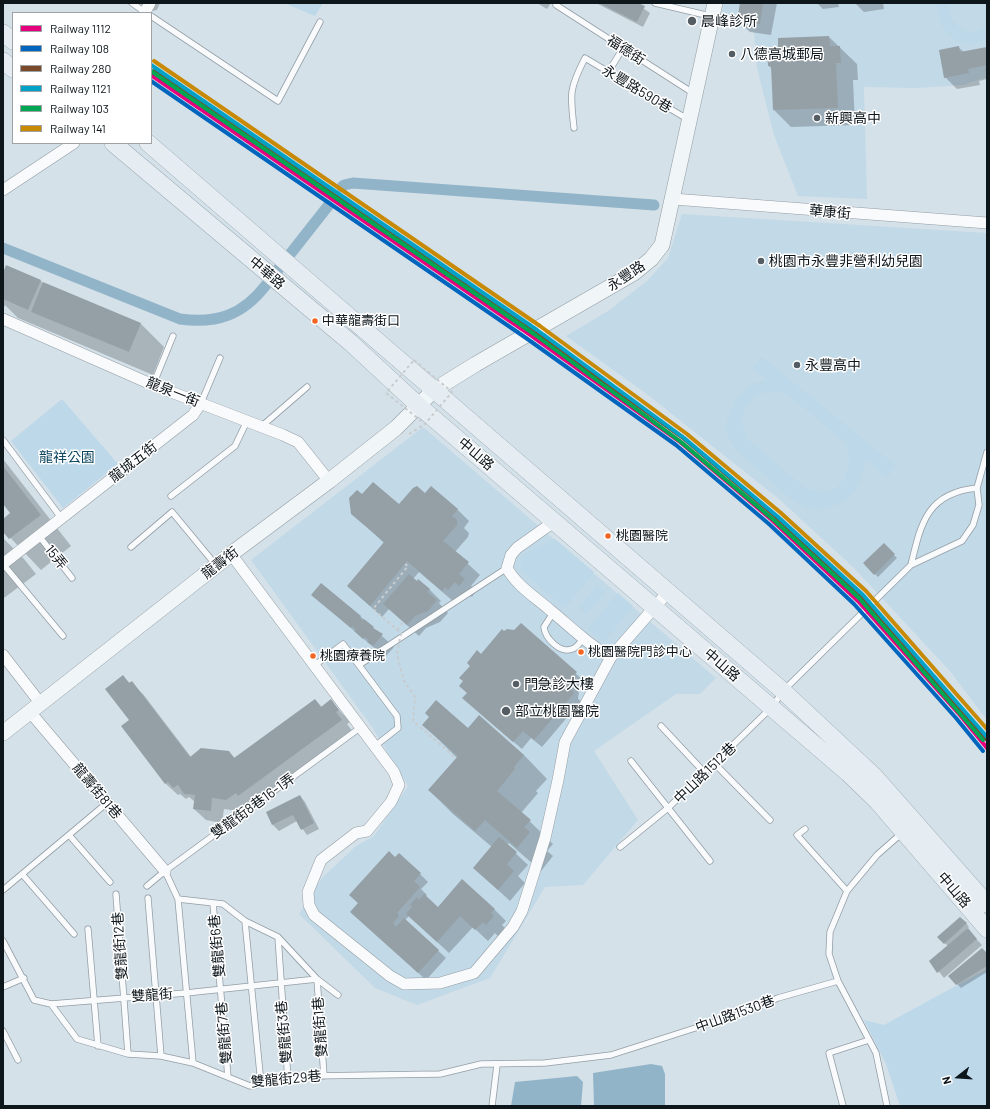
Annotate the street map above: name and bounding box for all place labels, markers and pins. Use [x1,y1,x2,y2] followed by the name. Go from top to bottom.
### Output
[701,13,757,29] place label: 晨峰診所
[686,15,698,27] marker: 晨峰診所
[740,46,824,62] place label: 八德高城郵局
[727,49,737,59] marker: 八德高城郵局
[825,110,881,126] place label: 新興高中
[812,113,822,123] marker: 新興高中
[769,253,923,269] place label: 桃園市永豐非營利幼兒園
[756,256,766,266] marker: 桃園市永豐非營利幼兒園
[322,313,400,329] place label: 中華龍壽街口
[310,316,320,326] marker: 中華龍壽街口
[805,357,861,373] place label: 永豐高中
[792,360,802,370] marker: 永豐高中
[616,528,668,544] place label: 桃園醫院
[603,531,613,541] marker: 桃園醫院
[588,644,692,660] place label: 桃園醫院門診中心
[576,647,586,657] marker: 桃園醫院門診中心
[320,648,385,664] place label: 桃園療養院
[308,651,318,661] marker: 桃園療養院
[524,676,594,692] place label: 門急診大樓
[511,679,521,689] marker: 門急診大樓
[515,703,599,719] place label: 部立桃園醫院
[500,705,512,717] marker: 部立桃園醫院

